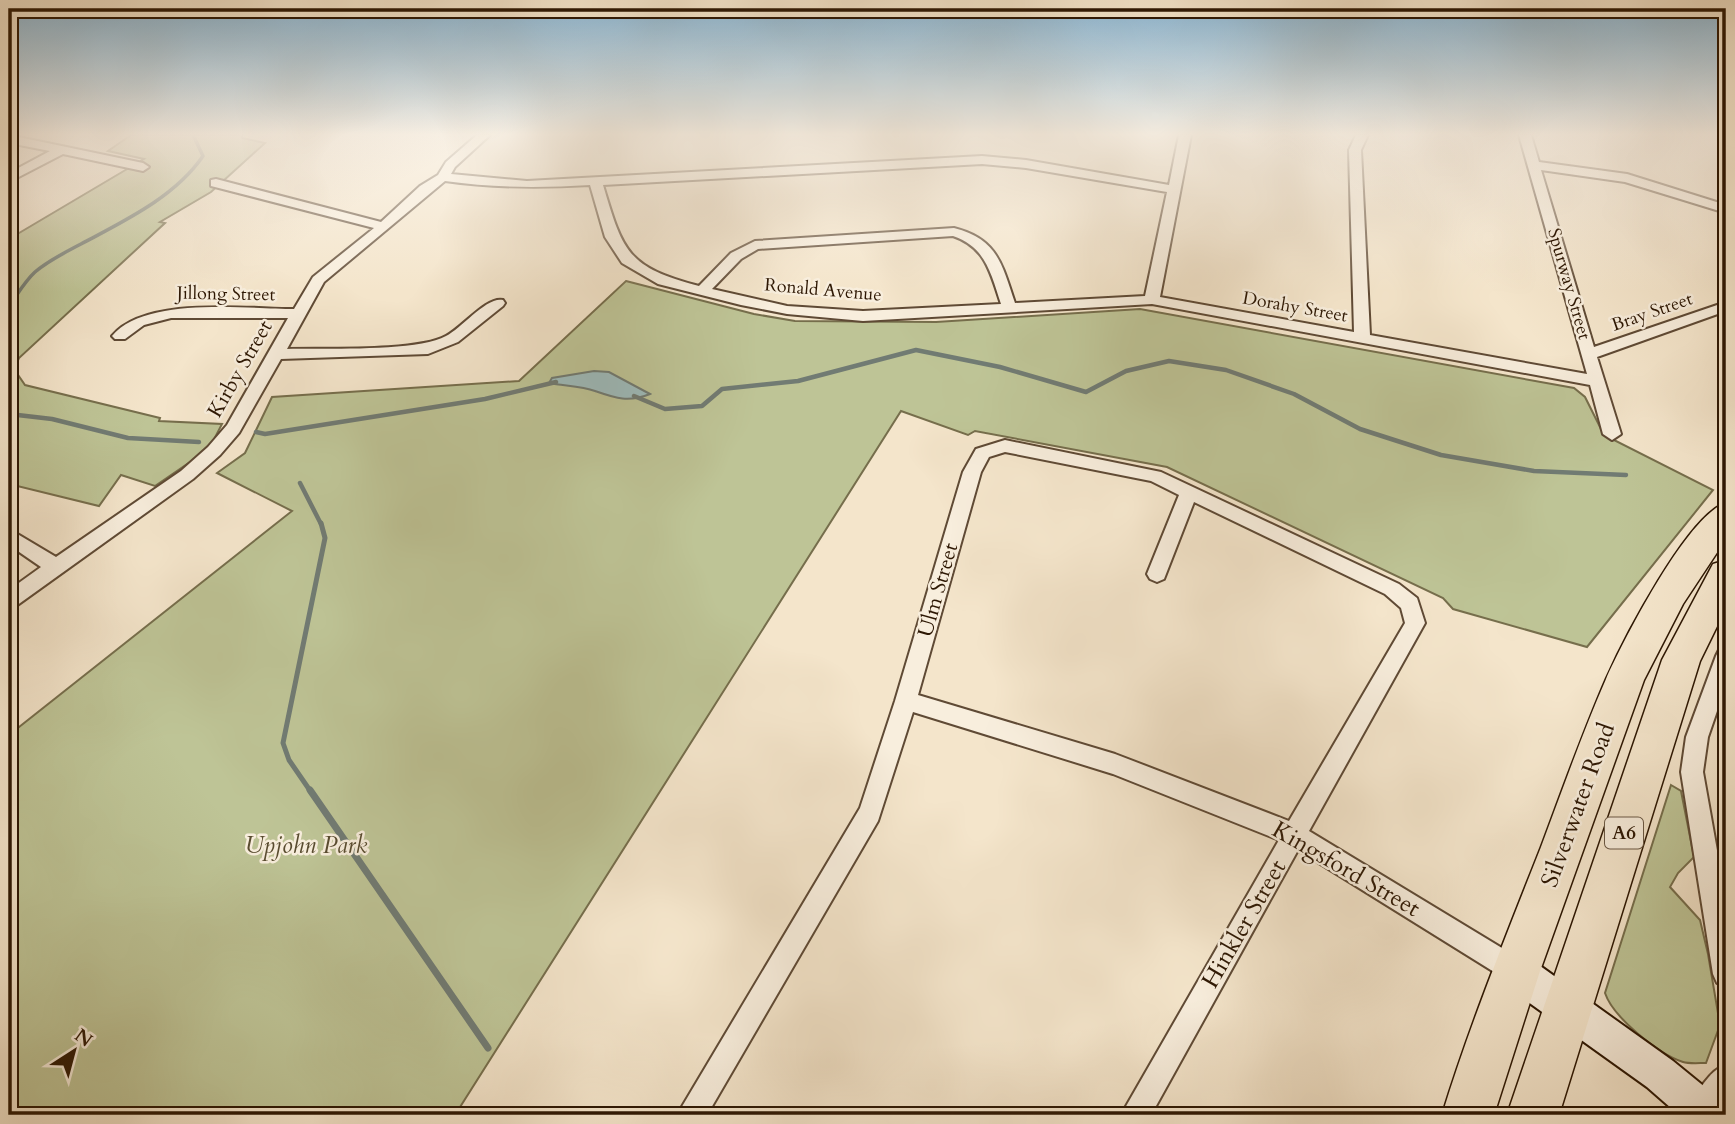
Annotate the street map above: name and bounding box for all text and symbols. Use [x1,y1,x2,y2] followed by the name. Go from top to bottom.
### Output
[1541,225,1597,343] street label: Spurway Street
[763,272,883,308] street label: Ronald Avenue
[174,281,276,307] street label: Jillong Street
[1241,285,1350,329] street label: Dorahy Street
[1608,286,1696,338] street label: Bray Street
[201,315,280,423] street label: Kirby Street
[911,539,965,640] street label: Ulm Street
[1533,718,1623,892] street label: Silverwater Road
[1266,813,1426,925] street label: Kingsford Street
[1605,818,1643,848] road number: A6
[245,829,368,862] park label: Upjohn Park
[1194,853,1294,994] street label: Hinkler Street
[38,1016,108,1086] north arrow
[69,1023,98,1054] text: N

